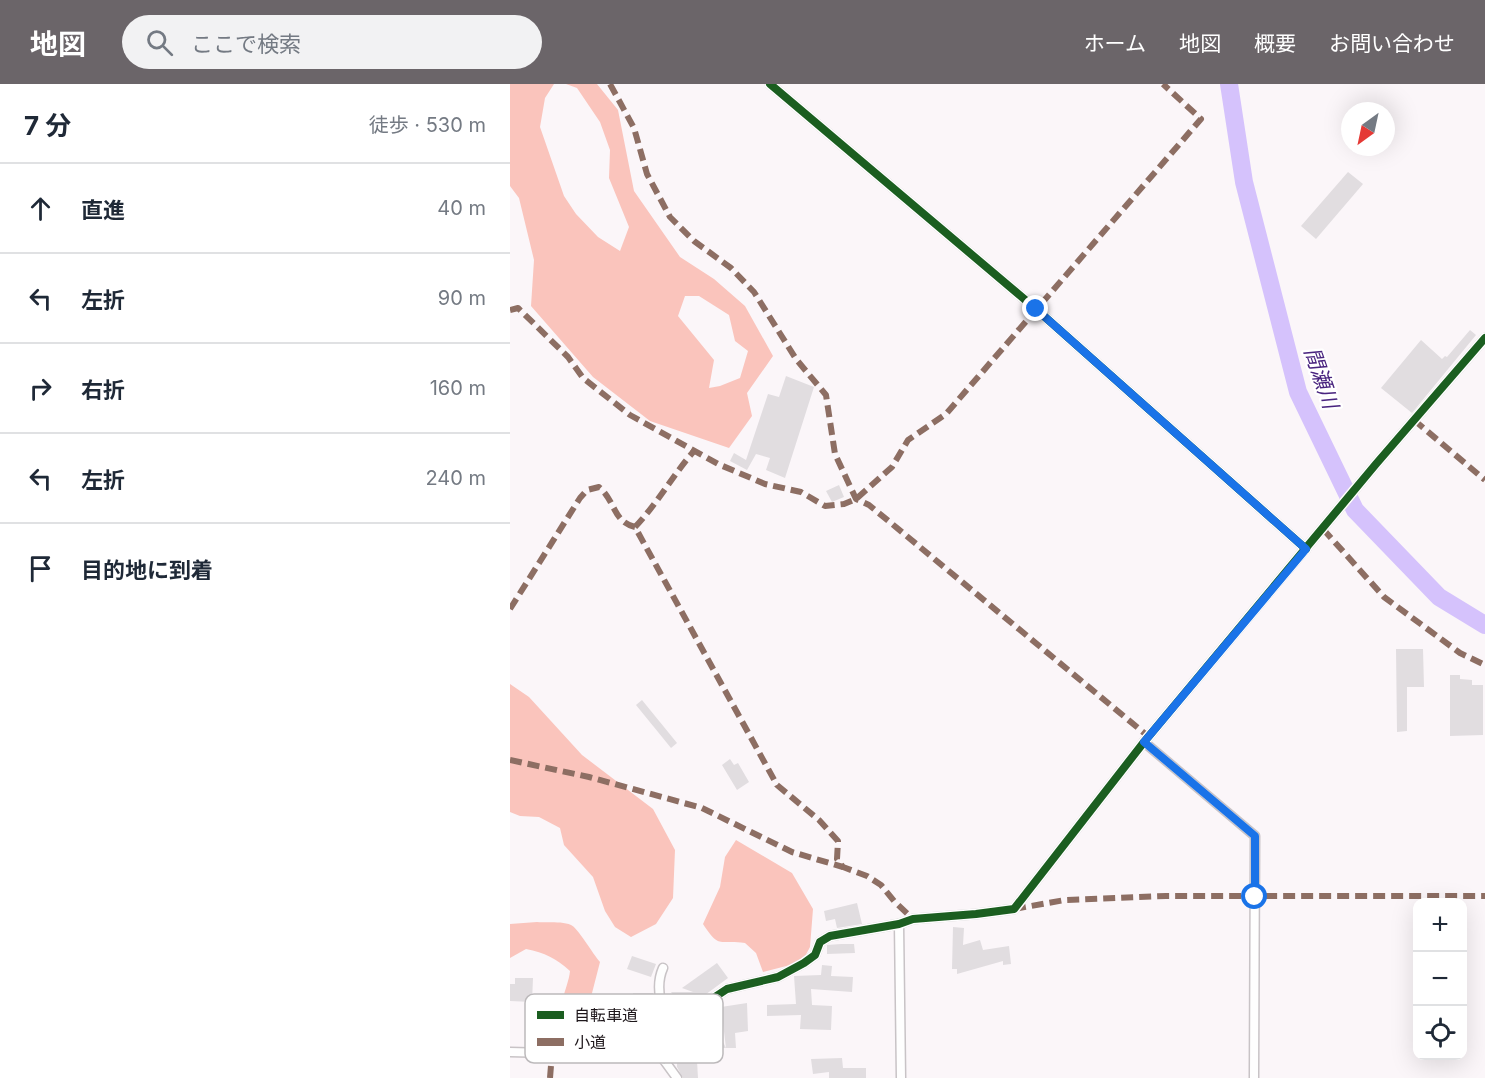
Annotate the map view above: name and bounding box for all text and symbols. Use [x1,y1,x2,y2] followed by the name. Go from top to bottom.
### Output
[122,15,542,69] search box
[143,26,176,59] icon: search
[30,27,86,61] text: 地図
[191,31,301,57] text: ここで検索
[1084,31,1146,56] text: ホーム
[1179,31,1221,56] text: 地図
[1254,31,1296,56] text: 概要
[1329,31,1455,56] text: お問い合わせ
[1341,102,1395,156] north arrow
[24,110,71,141] text: 7 分
[369,113,486,137] text: 徒歩 · 530 m
[24,192,57,225] icon: ahead
[437,196,486,220] text: 40 m
[81,197,125,223] text: 直進
[24,282,57,315] icon: left
[438,286,486,310] text: 90 m
[81,287,125,313] text: 左折
[1022,295,1048,321] route end
[1299,344,1344,414] water label: 間瀬川
[24,372,57,405] icon: right
[430,376,486,400] text: 160 m
[81,377,125,403] text: 右折
[24,462,57,495] icon: left
[425,466,486,490] text: 240 m
[81,467,125,493] text: 左折
[24,552,57,585] icon: arrive
[81,557,213,583] text: 目的地に到着
[1241,883,1267,909] route start
[1413,898,1467,1060] map controls
[1413,898,1467,952] button: +
[1413,952,1467,1006] button: −
[525,994,723,1063] legend
[574,1005,638,1025] text: 自転車道
[1413,1006,1467,1060] button: locate
[574,1032,606,1052] text: 小道

